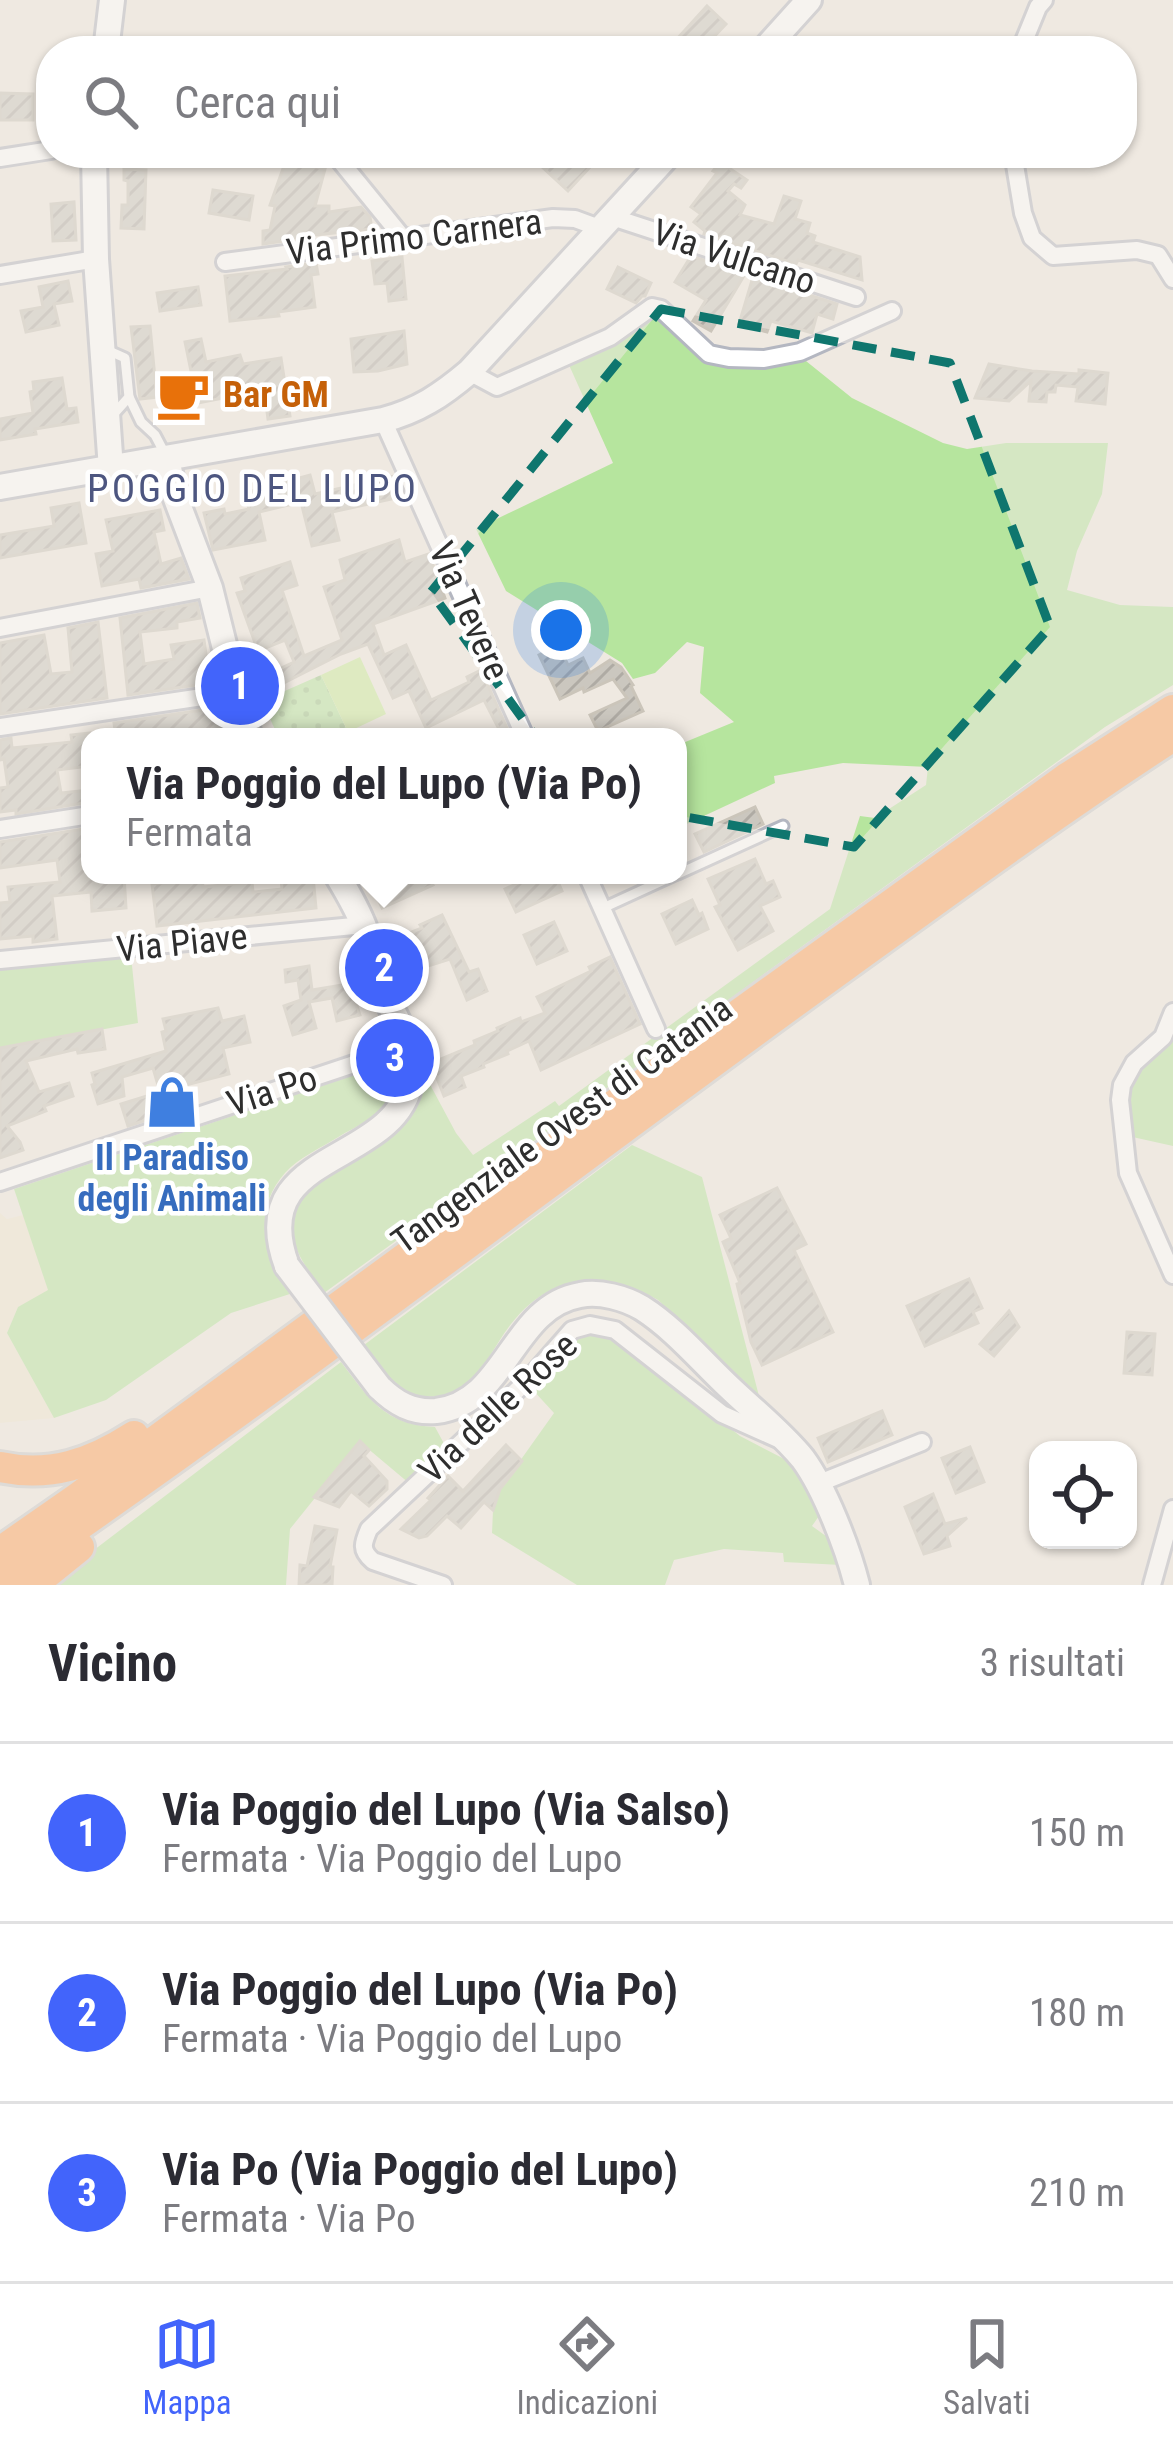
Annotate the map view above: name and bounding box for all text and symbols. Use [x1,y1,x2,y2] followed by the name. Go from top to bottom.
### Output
[36,36,1137,168] search box
[78,69,144,135] icon: search
[174,76,341,129] text: Cerca qui
[284,200,544,274] street label: Via Primo Carnera
[647,211,821,303] street label: Via Vulcano
[154,366,212,424] cafe icon: Bar GM
[223,374,329,416] place label: Bar GM
[87,466,419,512] district label: POGGIO DEL LUPO
[420,536,518,686] street label: Via Tevere
[531,600,591,660] your location
[201,641,279,731] pin: 1
[81,728,687,884] popup
[126,757,642,810] text: Via Poggio del Lupo (Via Po)
[126,810,253,856] text: Fermata
[115,915,249,971] street label: Via Piave
[345,923,423,1013] pin: 2
[384,987,740,1263] street label: Tangenziale Ovest di Catania
[356,1013,434,1103] pin: 3
[222,1057,322,1125] street label: Via Po
[143,1073,201,1131] shop icon: Il Paradiso degli Animali
[78,1137,266,1220] place label: Il Paradiso degli Animali
[410,1324,586,1492] street label: Via delle Rose
[1029,1441,1137,1549] map controls
[1029,1441,1137,1549] button: locate
[48,1634,177,1693] text: Vicino
[980,1640,1125,1686] text: 3 risultati
[162,1783,730,1836] text: Via Poggio del Lupo (Via Salso)
[77,1810,97,1856] text: 1
[1029,1810,1125,1856] text: 150 m
[162,1836,622,1882] text: Fermata · Via Poggio del Lupo
[162,1963,678,2016] text: Via Poggio del Lupo (Via Po)
[77,1990,97,2036] text: 2
[1029,1990,1125,2036] text: 180 m
[162,2016,622,2062] text: Fermata · Via Poggio del Lupo
[162,2143,678,2196] text: Via Po (Via Poggio del Lupo)
[77,2170,97,2216] text: 3
[1029,2170,1125,2216] text: 210 m
[162,2196,416,2242] text: Fermata · Via Po
[142,2311,232,2422] tab: Mappa
[517,2311,658,2422] tab: Indicazioni
[943,2311,1030,2422] tab: Salvati

